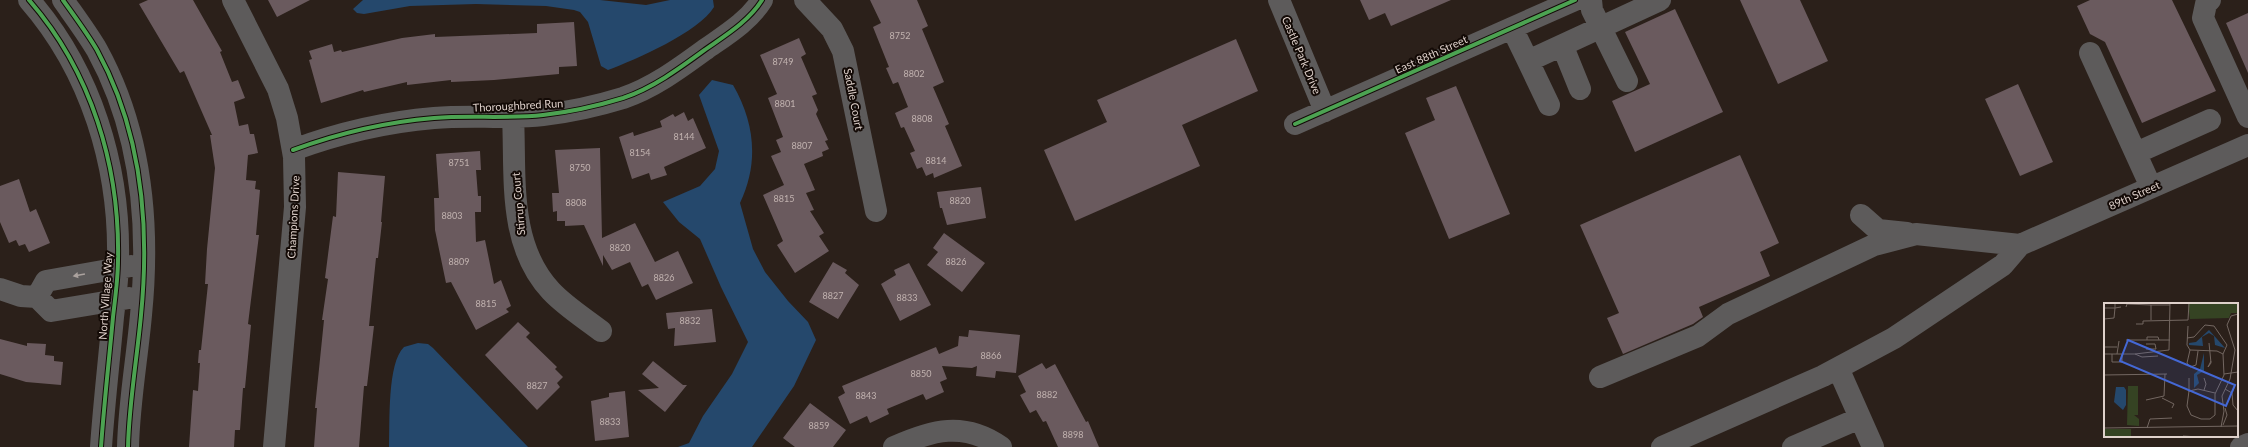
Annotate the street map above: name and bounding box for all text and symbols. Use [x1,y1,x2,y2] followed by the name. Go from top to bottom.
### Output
[1280,14,1324,96] street label: Castle Park Drive
[890,30,910,41] house number: 8752
[1393,32,1469,76] street label: East 88th Street
[773,56,793,67] house number: 8749
[842,67,866,131] street label: Saddle Court
[904,68,924,79] house number: 8802
[472,96,564,114] street label: Thoroughbred Run
[775,98,795,109] house number: 8801
[912,113,932,124] house number: 8808
[674,131,694,142] house number: 8144
[792,140,812,151] house number: 8807
[630,147,650,158] house number: 8154
[926,155,946,166] house number: 8814
[449,157,469,168] house number: 8751
[570,162,590,173] house number: 8750
[509,172,527,236] street label: Stirrup Court
[284,175,302,259] street label: Champions Drive
[2106,178,2162,212] street label: 89th Street
[774,193,794,204] house number: 8815
[950,195,970,206] house number: 8820
[566,197,586,208] house number: 8808
[442,210,462,221] house number: 8803
[610,242,630,253] house number: 8820
[95,252,115,340] street label: North Village Way
[449,256,469,267] house number: 8809
[946,256,966,267] house number: 8826
[654,272,674,283] house number: 8826
[73,273,85,279] one-way arrow
[823,290,843,301] house number: 8827
[897,292,917,303] house number: 8833
[476,298,496,309] house number: 8815
[2104,303,2238,437] inset map
[680,315,700,326] house number: 8832
[981,350,1001,361] house number: 8866
[911,368,931,379] house number: 8850
[527,380,547,391] house number: 8827
[1037,389,1057,400] house number: 8882
[856,390,876,401] house number: 8843
[600,416,620,427] house number: 8833
[809,420,829,431] house number: 8859
[1063,429,1083,440] house number: 8898

